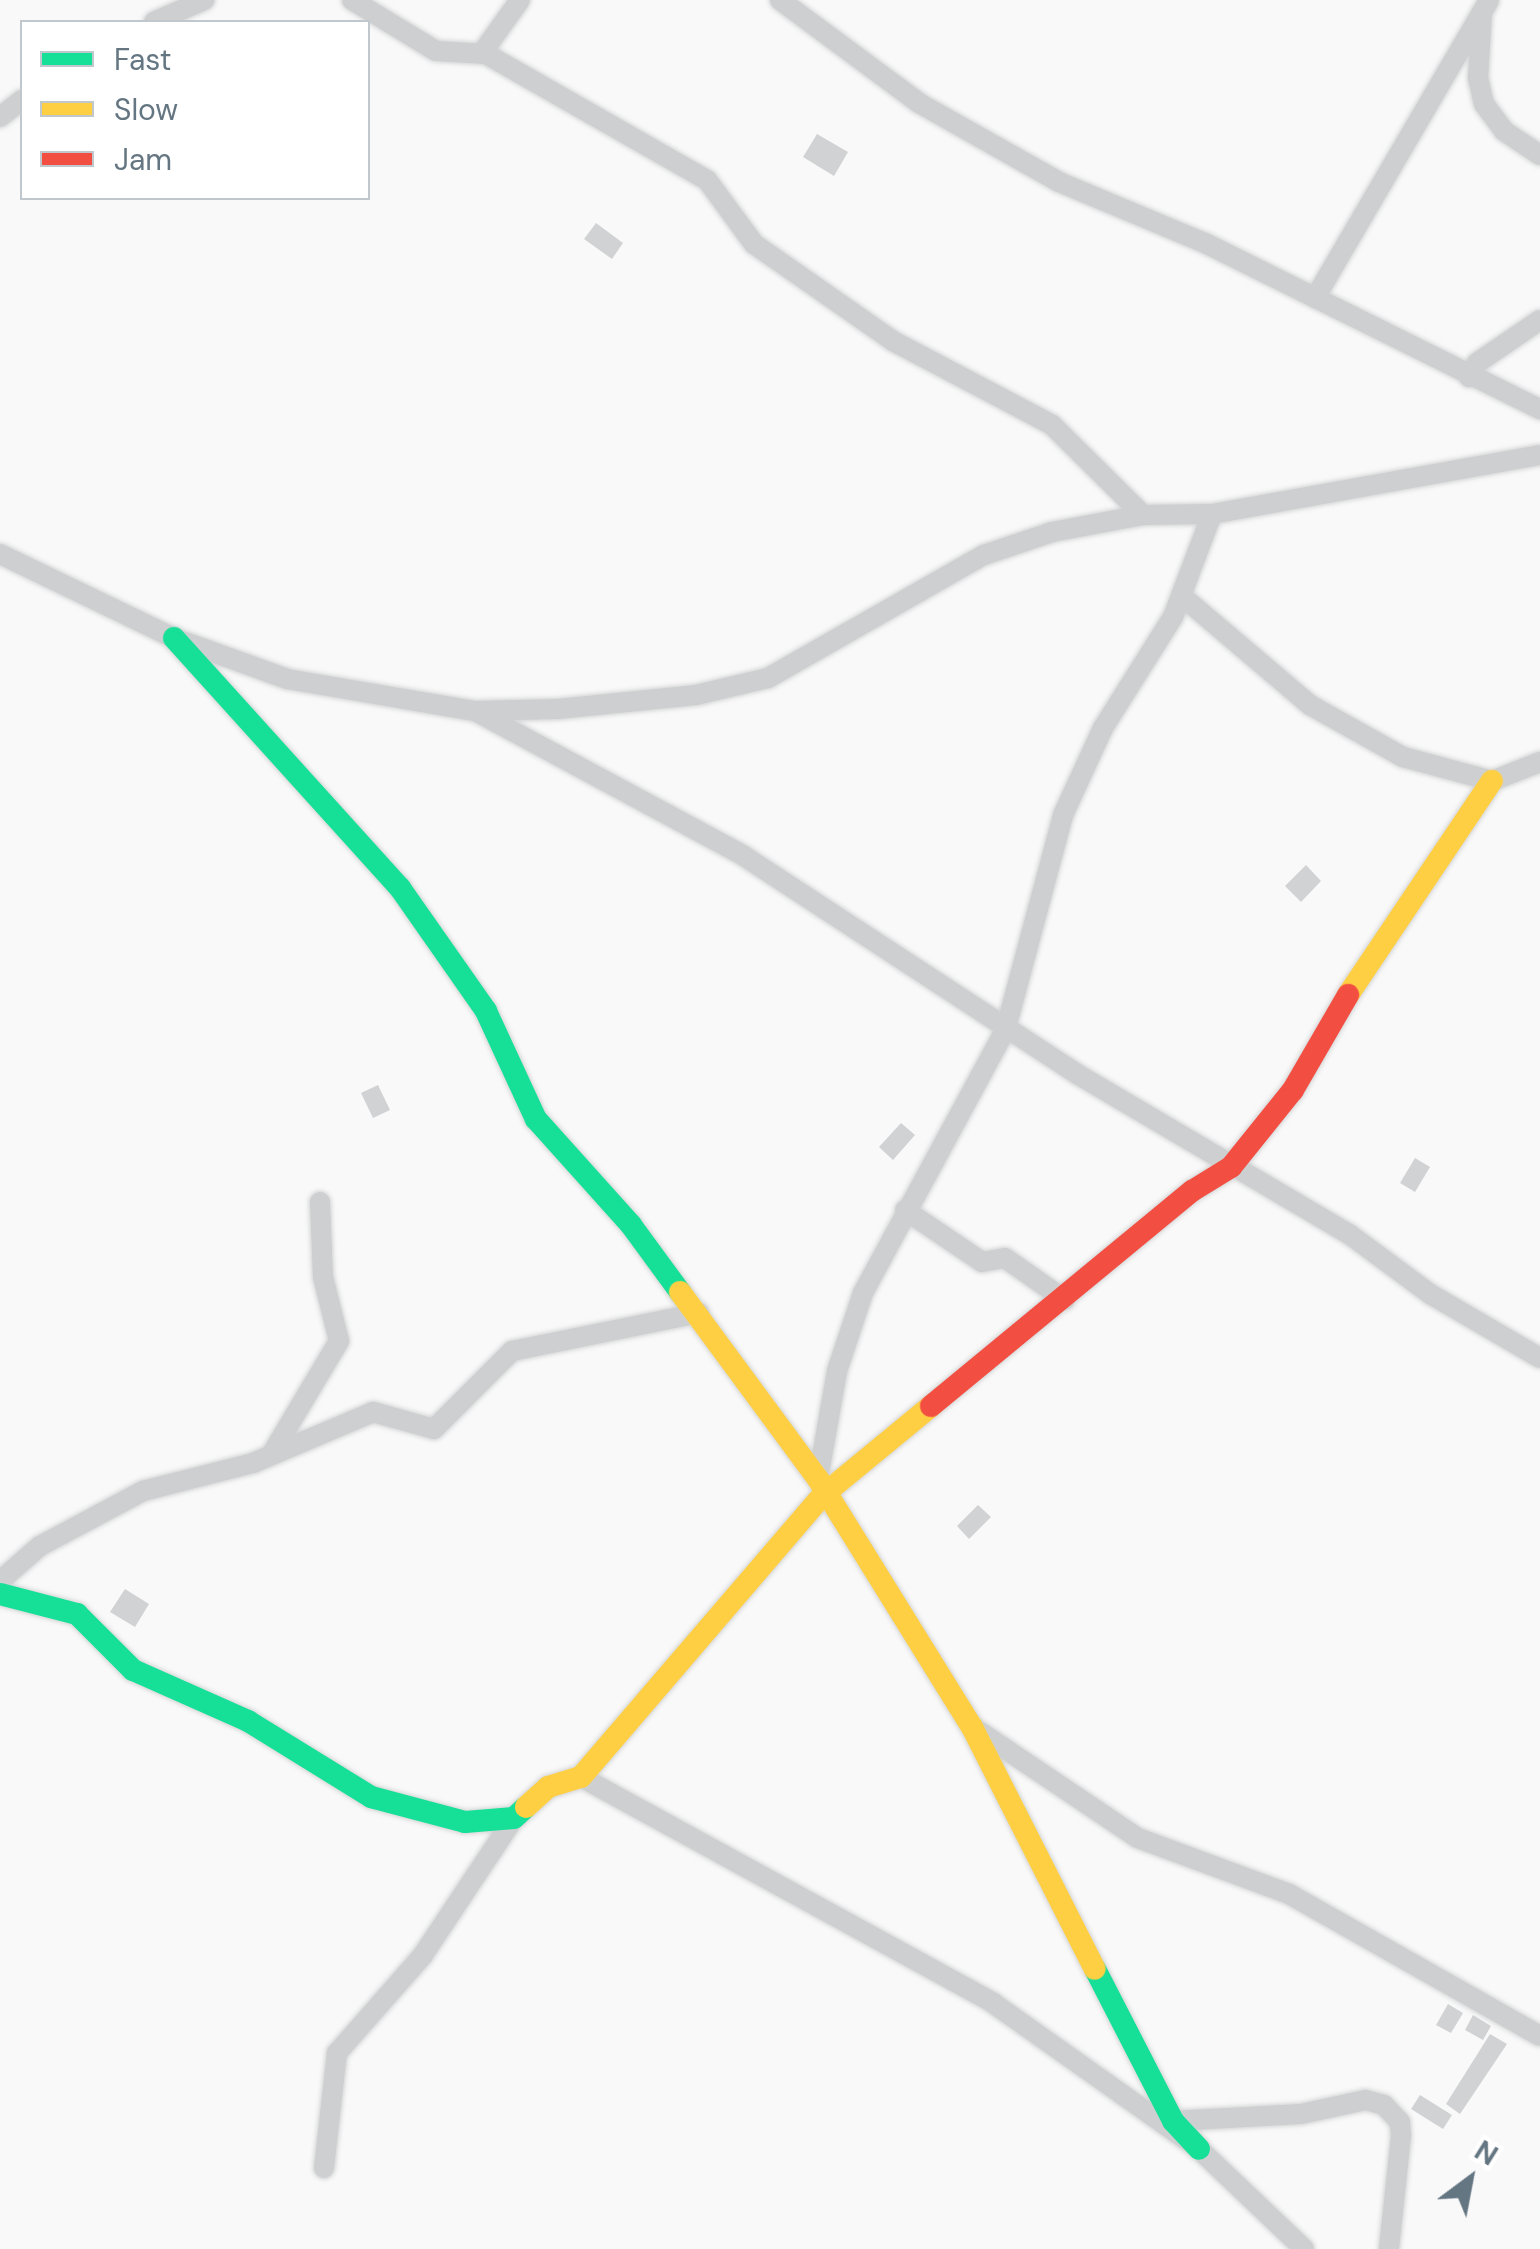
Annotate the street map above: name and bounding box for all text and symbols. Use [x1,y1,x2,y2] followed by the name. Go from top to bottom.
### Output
[20,20,370,200] legend
[114,40,172,79] text: Fast
[114,90,178,129] text: Slow
[114,140,172,179] text: Jam
[1420,2129,1520,2229] north arrow
[1468,2132,1505,2174] text: N

